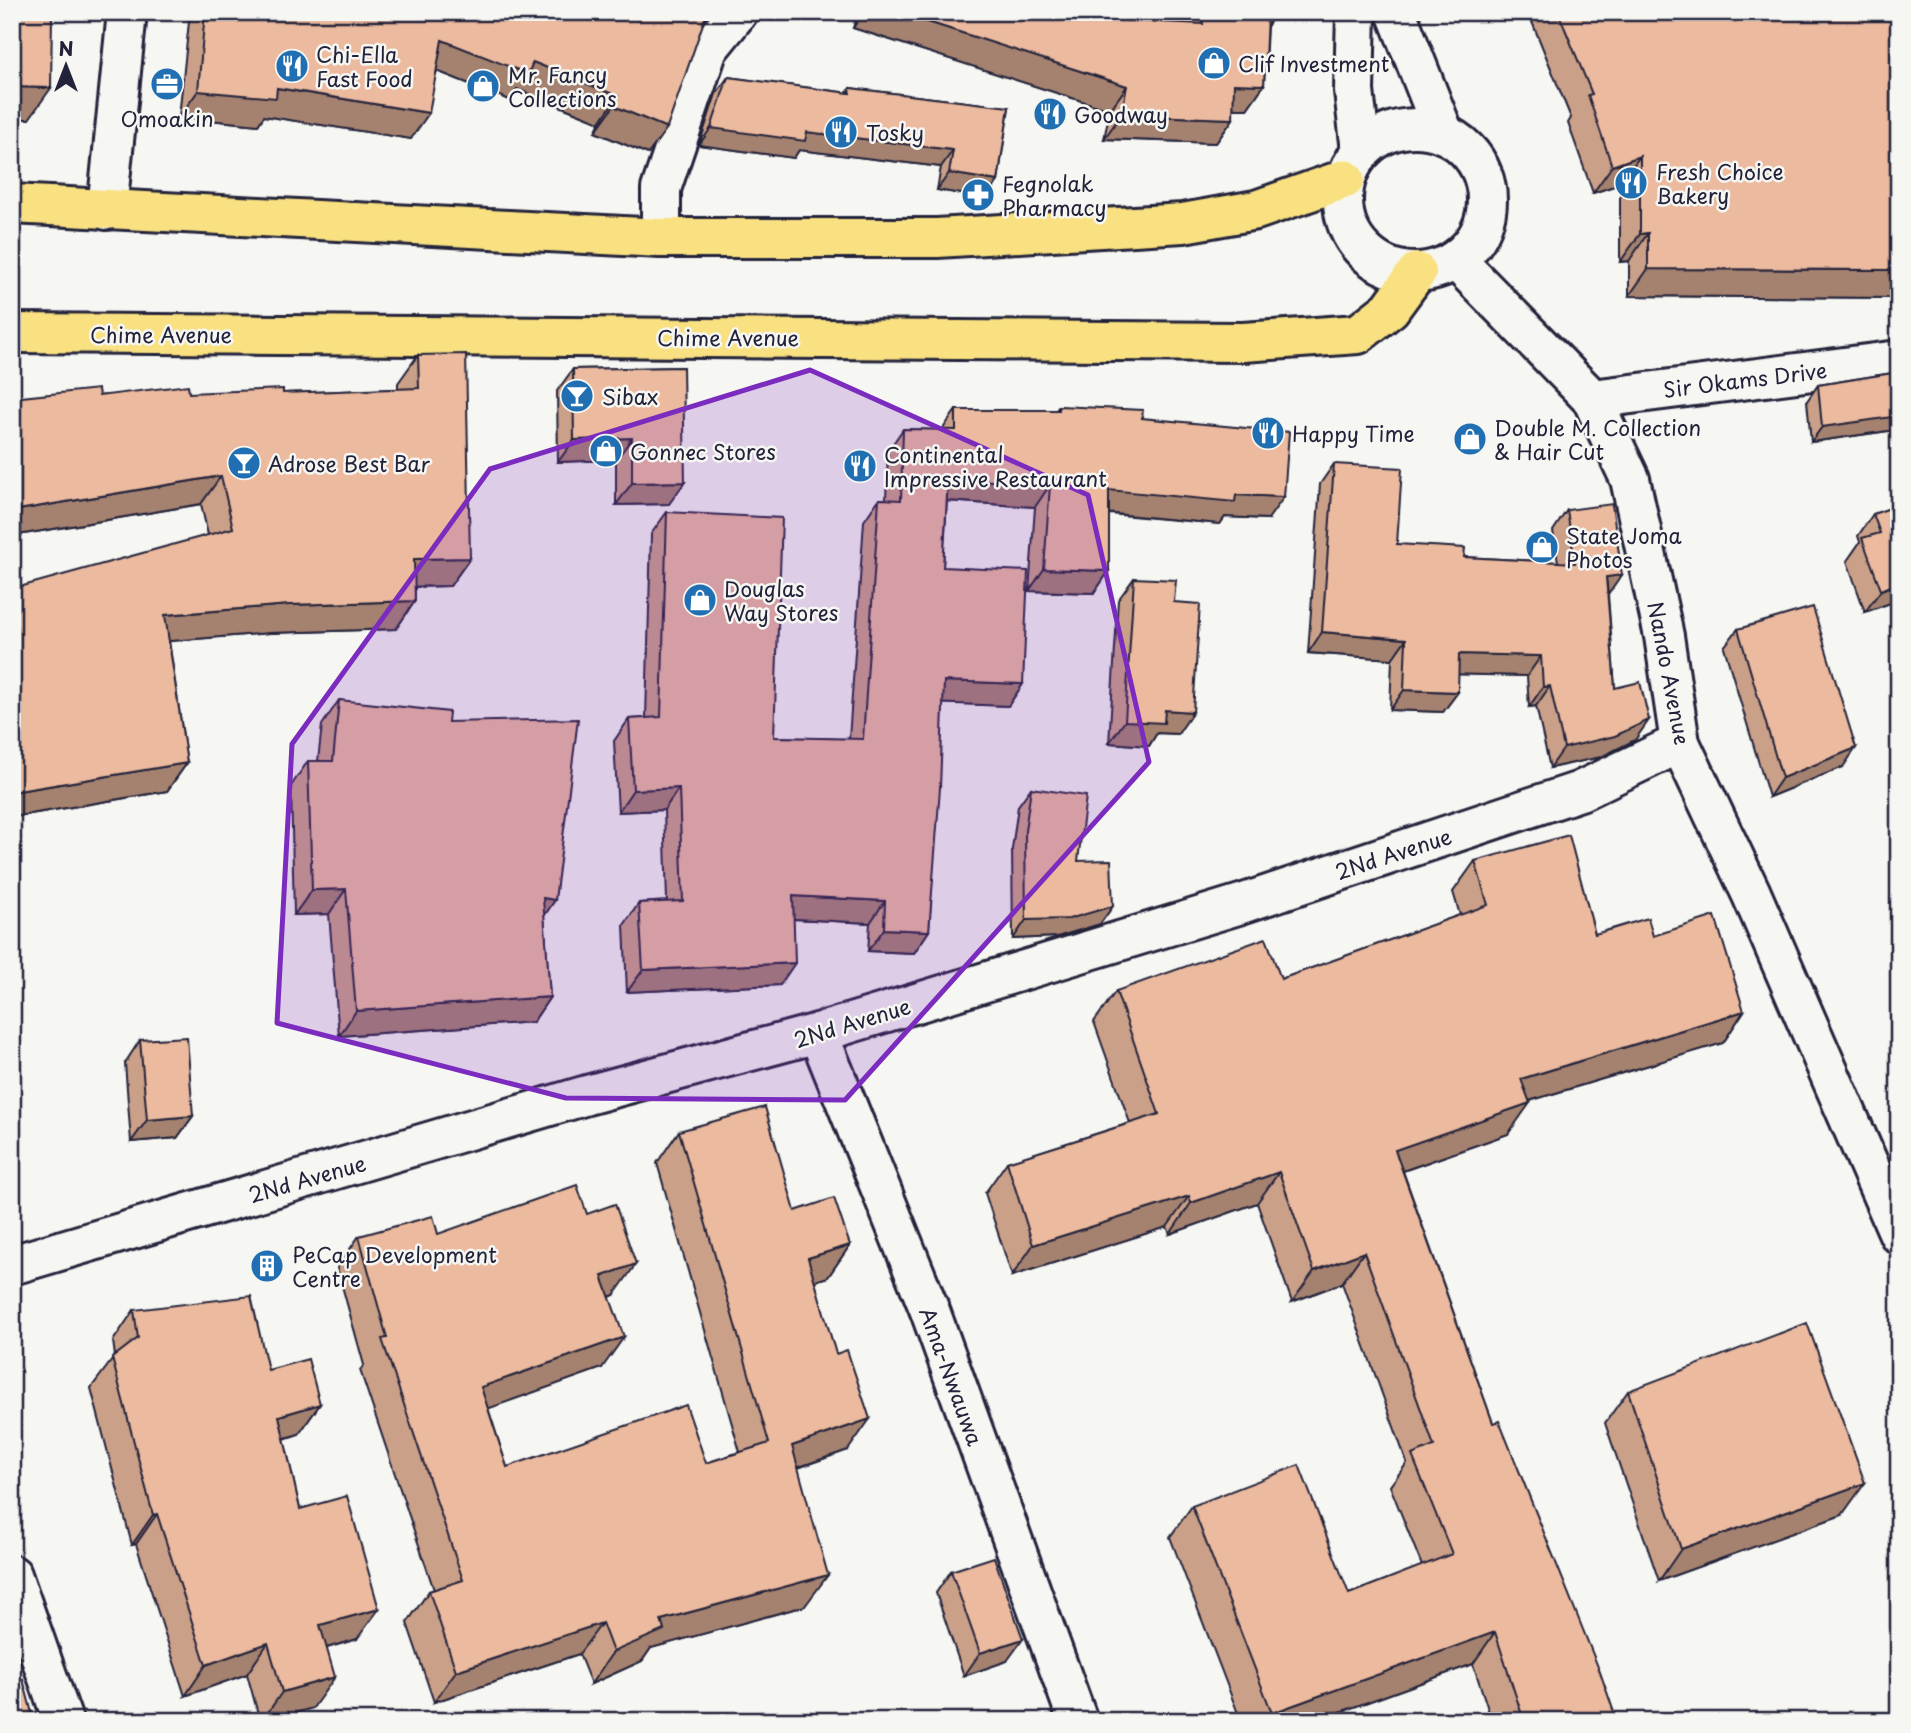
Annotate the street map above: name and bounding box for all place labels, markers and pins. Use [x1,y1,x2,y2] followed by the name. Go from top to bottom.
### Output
[316,38,413,94] place label: Chi-Ella Fast Food
[1195,44,1233,82] shop icon: Clif Investment
[273,47,311,85] restaurant icon: Chi-Ella Fast Food
[1238,47,1389,79] place label: Clif Investment
[508,58,616,114] place label: Mr. Fancy Collections
[148,65,186,103] office icon: Omoakin
[464,67,502,105] shop icon: Mr. Fancy Collections
[1031,95,1069,133] restaurant icon: Goodway
[1074,98,1168,130] place label: Goodway
[120,102,214,134] place label: Omoakin
[822,113,860,151] restaurant icon: Tosky
[866,116,924,148] place label: Tosky
[1656,155,1784,211] place label: Fresh Choice Bakery
[1612,164,1650,202] restaurant icon: Fresh Choice Bakery
[1002,167,1107,223] place label: Fegnolak Pharmacy
[959,176,997,214] pharmacy icon: Fegnolak Pharmacy
[558,377,596,415] bar icon: Sibax
[602,380,658,412] place label: Sibax
[1494,411,1701,467] place label: Double M. Collection & Hair Cut
[1249,414,1287,452] restaurant icon: Happy Time
[1292,417,1415,449] place label: Happy Time
[1451,420,1489,458] shop icon: Double M. Collection & Hair Cut
[587,432,625,470] shop icon: Gonnec Stores
[630,435,776,467] place label: Gonnec Stores
[884,438,1107,494] place label: Continental Impressive Restaurant
[225,444,263,482] bar icon: Adrose Best Bar
[268,447,431,479] place label: Adrose Best Bar
[841,447,879,485] restaurant icon: Continental Impressive Restaurant
[1566,519,1682,575] place label: State Joma Photos
[1523,528,1561,566] shop icon: State Joma Photos
[724,572,838,628] place label: Douglas Way Stores
[681,581,719,619] shop icon: Douglas Way Stores
[292,1238,497,1294] place label: PeCap Development Centre
[248,1247,286,1285] building icon: PeCap Development Centre

